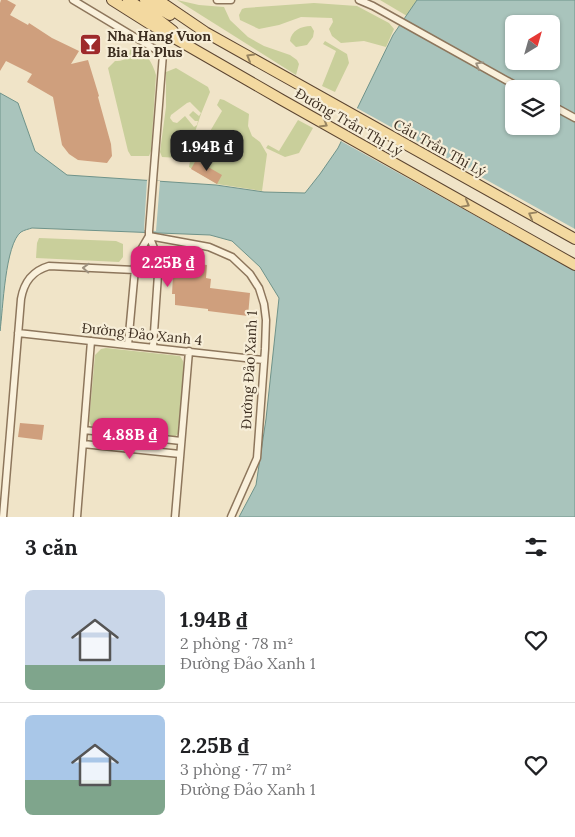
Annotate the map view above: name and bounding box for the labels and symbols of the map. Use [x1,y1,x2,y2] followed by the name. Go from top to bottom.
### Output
[505,15,560,70] north arrow
[107,27,211,61] place label: Nha Hang Vuon Bia Ha Plus
[79,32,103,56] bar icon: Nha Hang Vuon Bia Ha Plus
[246,54,255,64] one-way arrow
[476,61,485,71] one-way arrow
[292,84,407,160] street label: Đường Trần Thị Lý
[390,115,490,181] street label: Cầu Trần Thị Lý
[319,118,328,128] one-way arrow
[161,130,253,172] pin: 1.94B ₫
[461,198,470,208] one-way arrow
[529,212,538,222] one-way arrow
[122,246,214,288] pin: 2.25B ₫
[82,263,90,274] one-way arrow
[237,310,261,430] street label: Đường Đảo Xanh 1
[81,319,204,349] street label: Đường Đảo Xanh 4
[84,418,176,460] pin: 4.88B ₫

